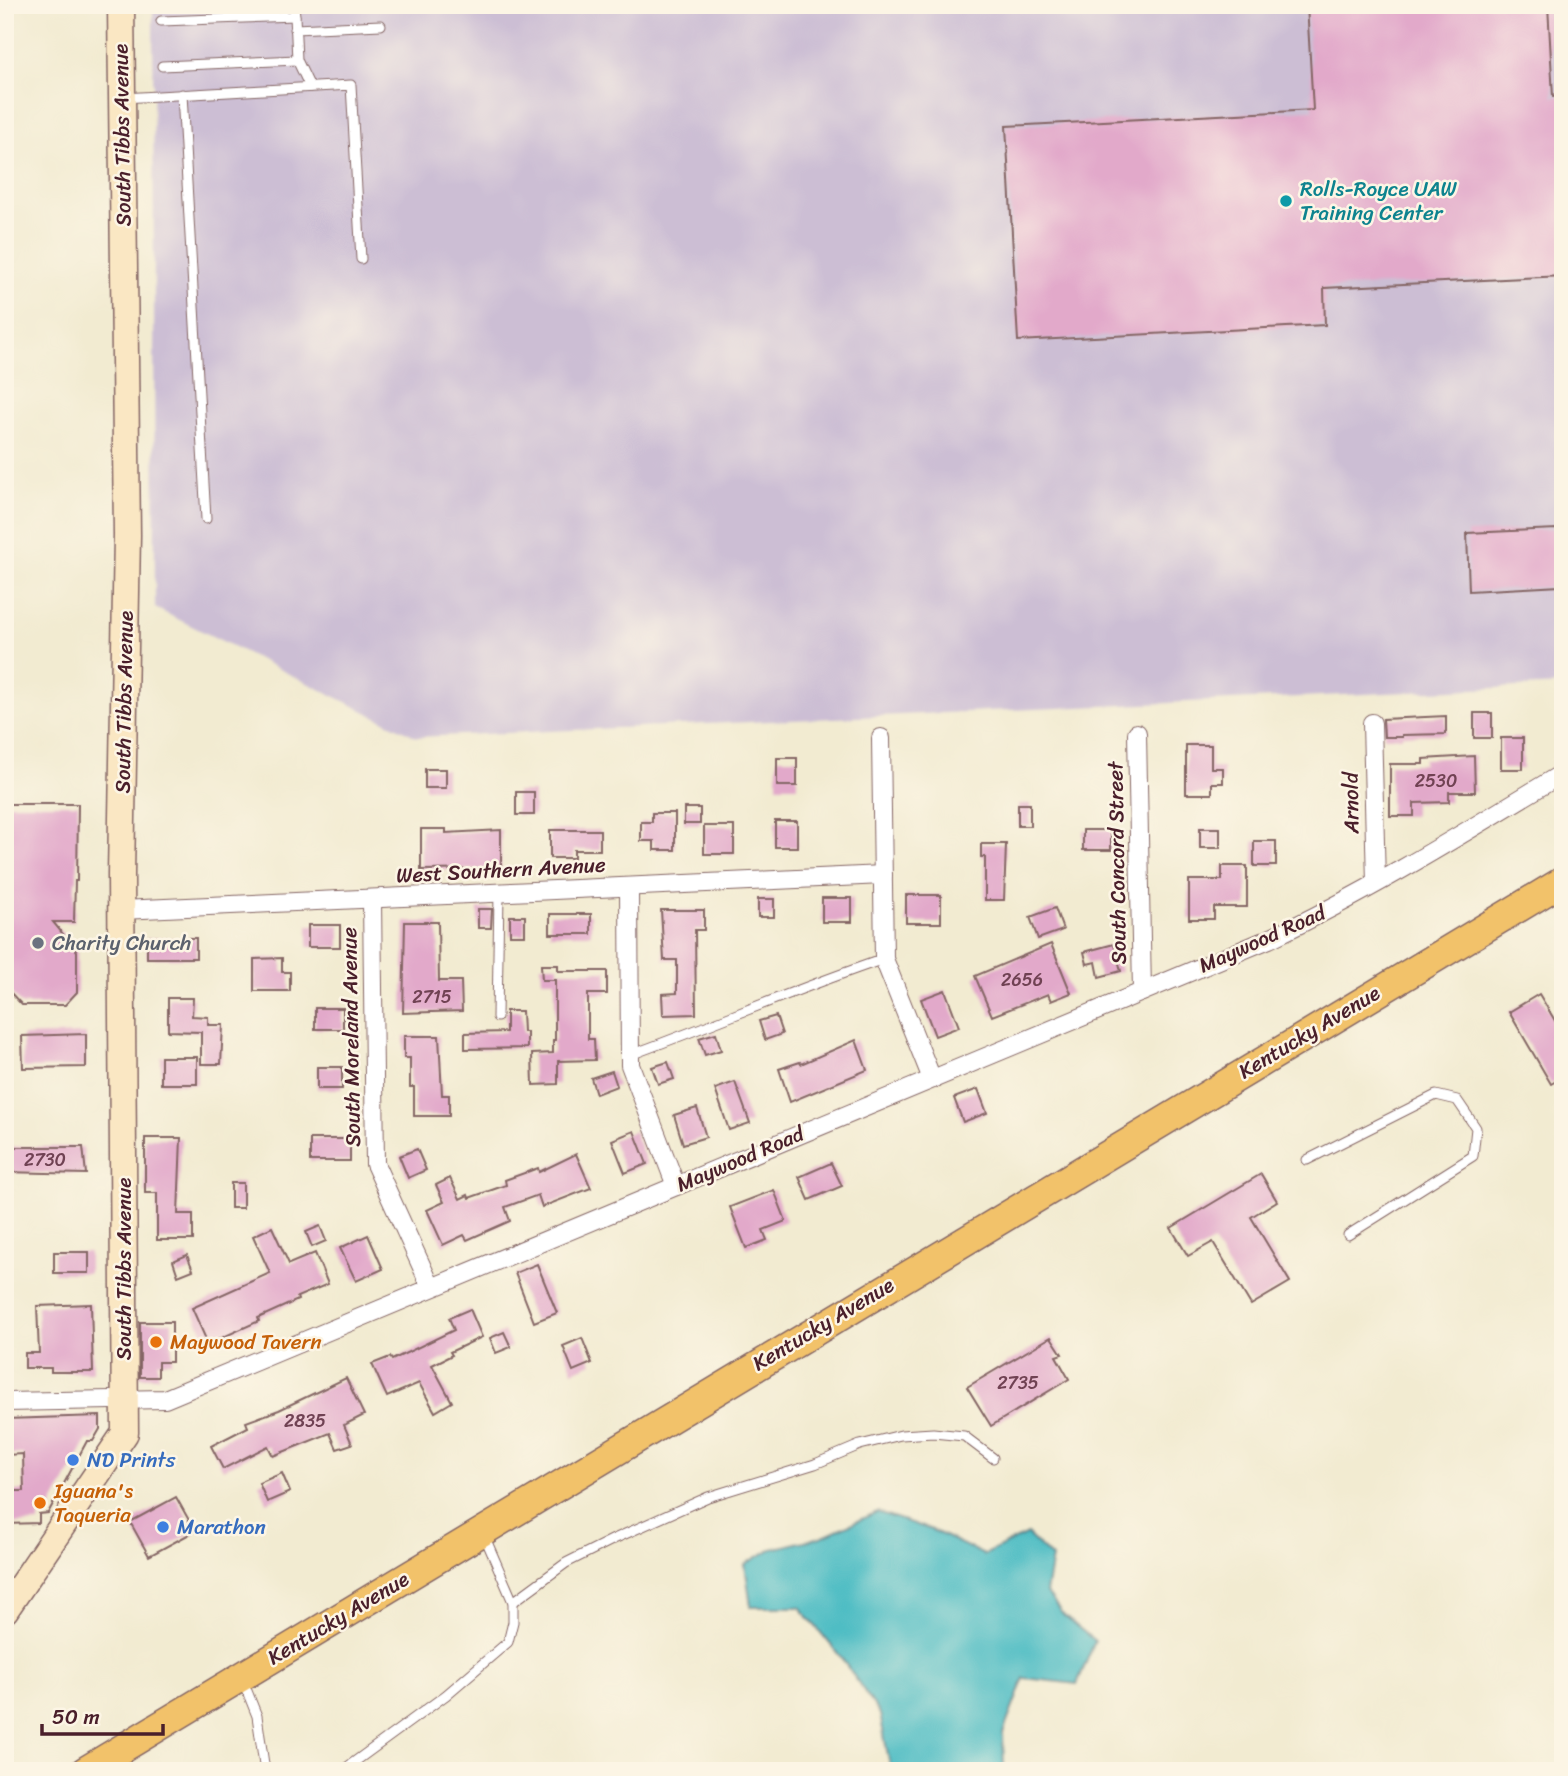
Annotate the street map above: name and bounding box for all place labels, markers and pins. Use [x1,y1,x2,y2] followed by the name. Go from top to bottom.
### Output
[1300,170,1458,232] place label: Rolls-Royce UAW Training Center
[1278,193,1294,209] marker: Rolls-Royce UAW Training Center
[52,924,191,962] place label: Charity Church
[30,935,46,951] marker: Charity Church
[170,1323,322,1361] place label: Maywood Tavern
[148,1334,164,1350] marker: Maywood Tavern
[87,1441,176,1479] place label: ND Prints
[65,1452,81,1468] marker: ND Prints
[53,1472,133,1534] place label: Iguana's Taqueria
[32,1495,48,1511] marker: Iguana's Taqueria
[177,1508,266,1546] place label: Marathon
[155,1519,171,1535] marker: Marathon

